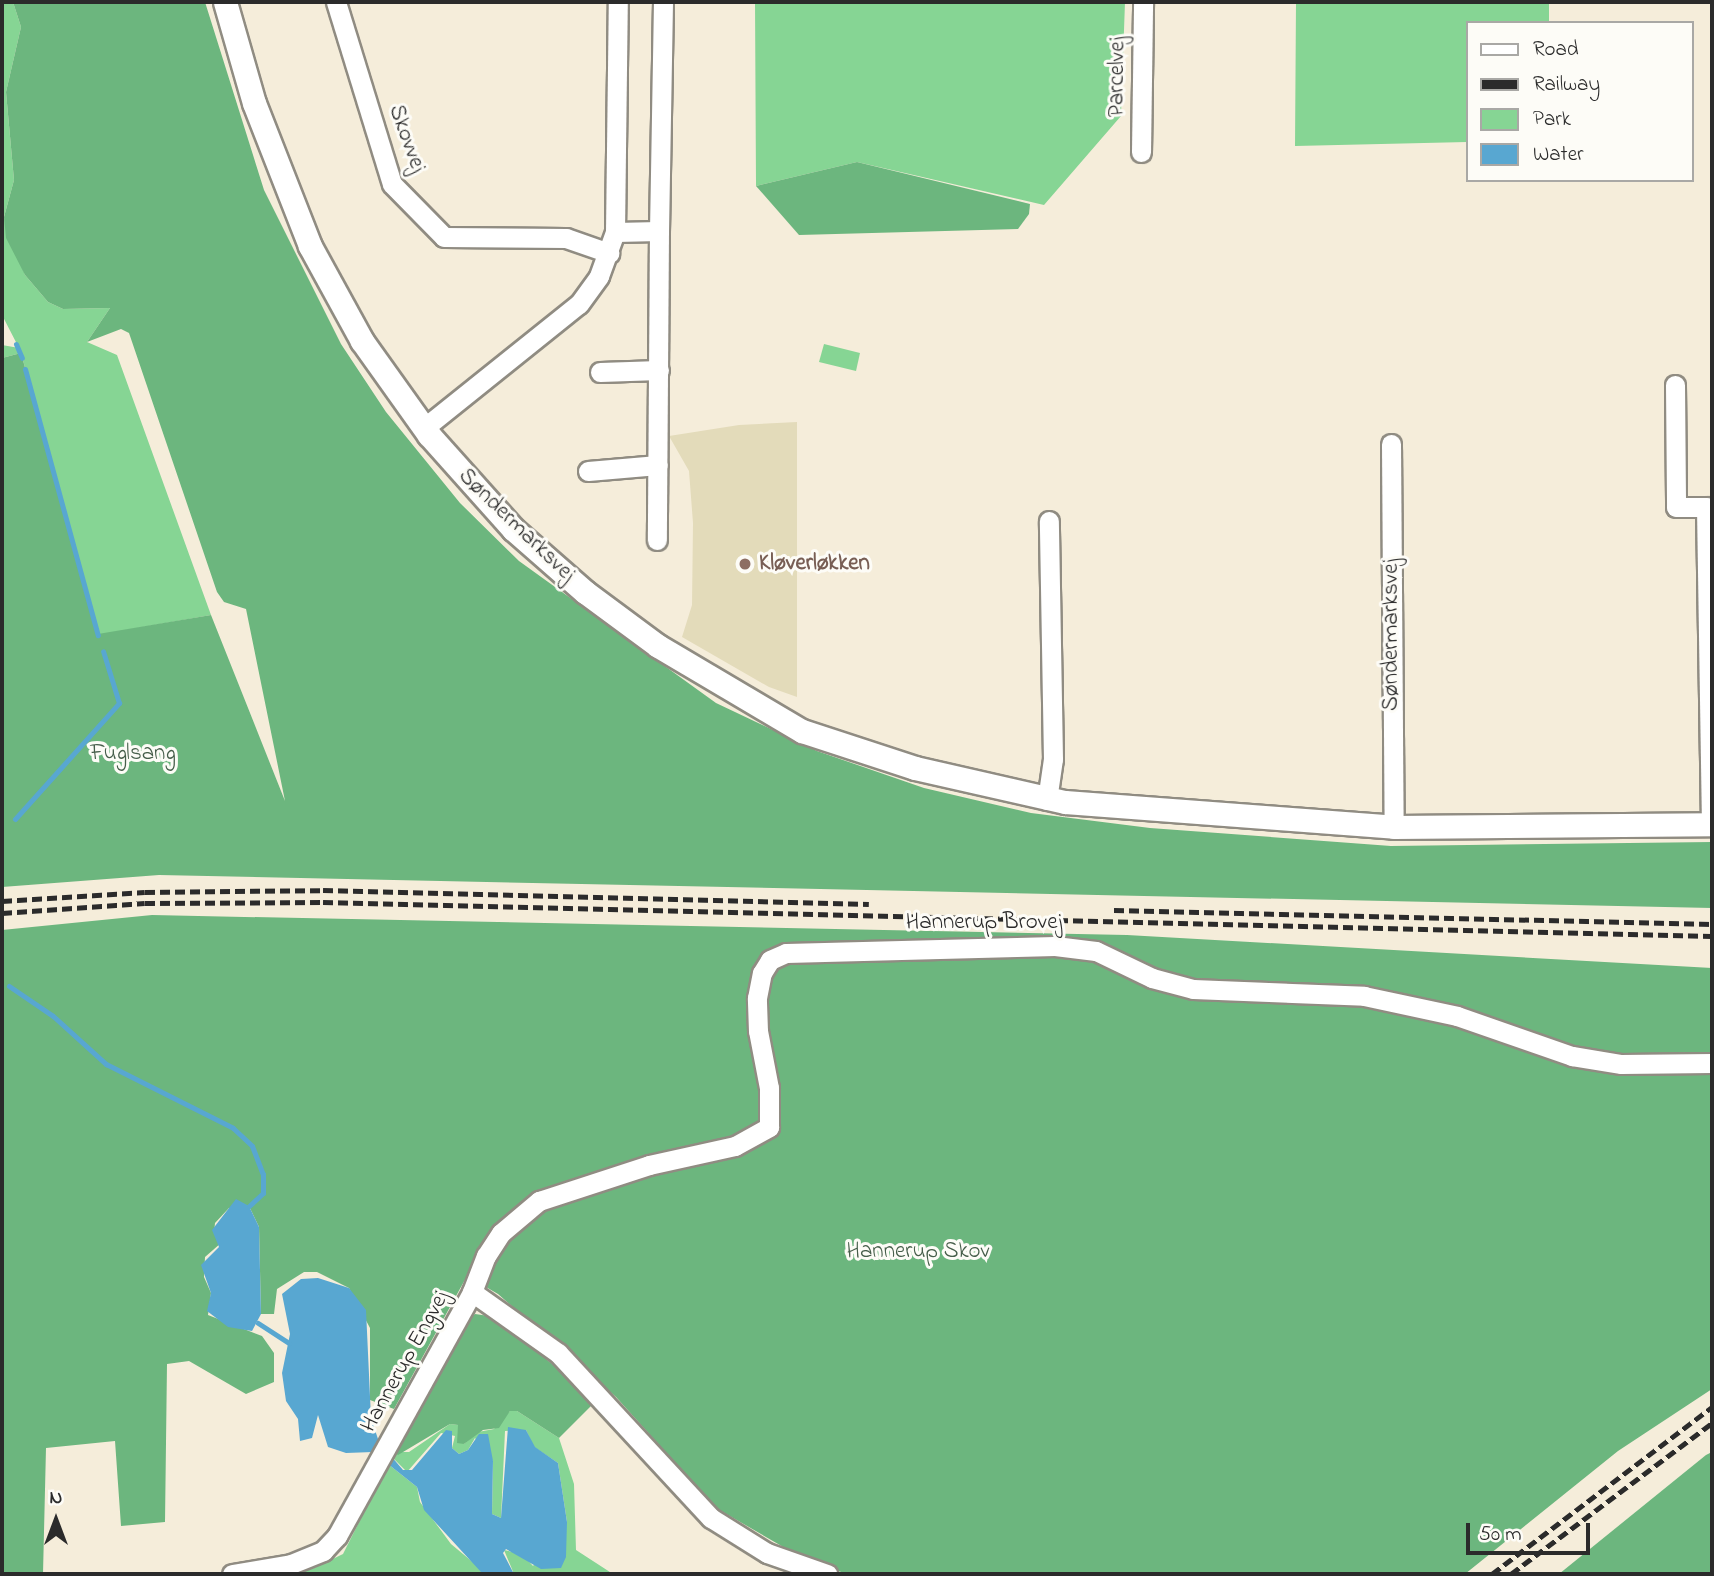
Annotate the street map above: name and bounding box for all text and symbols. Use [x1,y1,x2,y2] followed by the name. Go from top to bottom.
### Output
[1466,21,1693,182] legend
[1533,35,1579,65] text: Road
[1104,37,1132,117] street label: Parcelvej
[1533,70,1600,100] text: Railway
[381,101,431,177] street label: Skovvej
[1533,105,1571,135] text: Park
[1533,140,1584,170] text: Water
[452,463,580,589] street label: Søndermarksvej
[759,550,870,578] place label: Kløverløkken
[737,556,753,572] marker: Kløverløkken
[1378,559,1406,711] street label: Søndermarksvej
[90,740,176,768] park label: Fuglsang
[906,909,1062,937] street label: Hannerup Brovej
[847,1238,989,1266] park label: Hannerup Skov
[356,1287,456,1437] street label: Hannerup Engvej
[21,1485,91,1555] north arrow
[50,1485,62,1512] text: N
[1469,1510,1593,1554] scale bar
[1479,1520,1522,1550] text: 50 m

